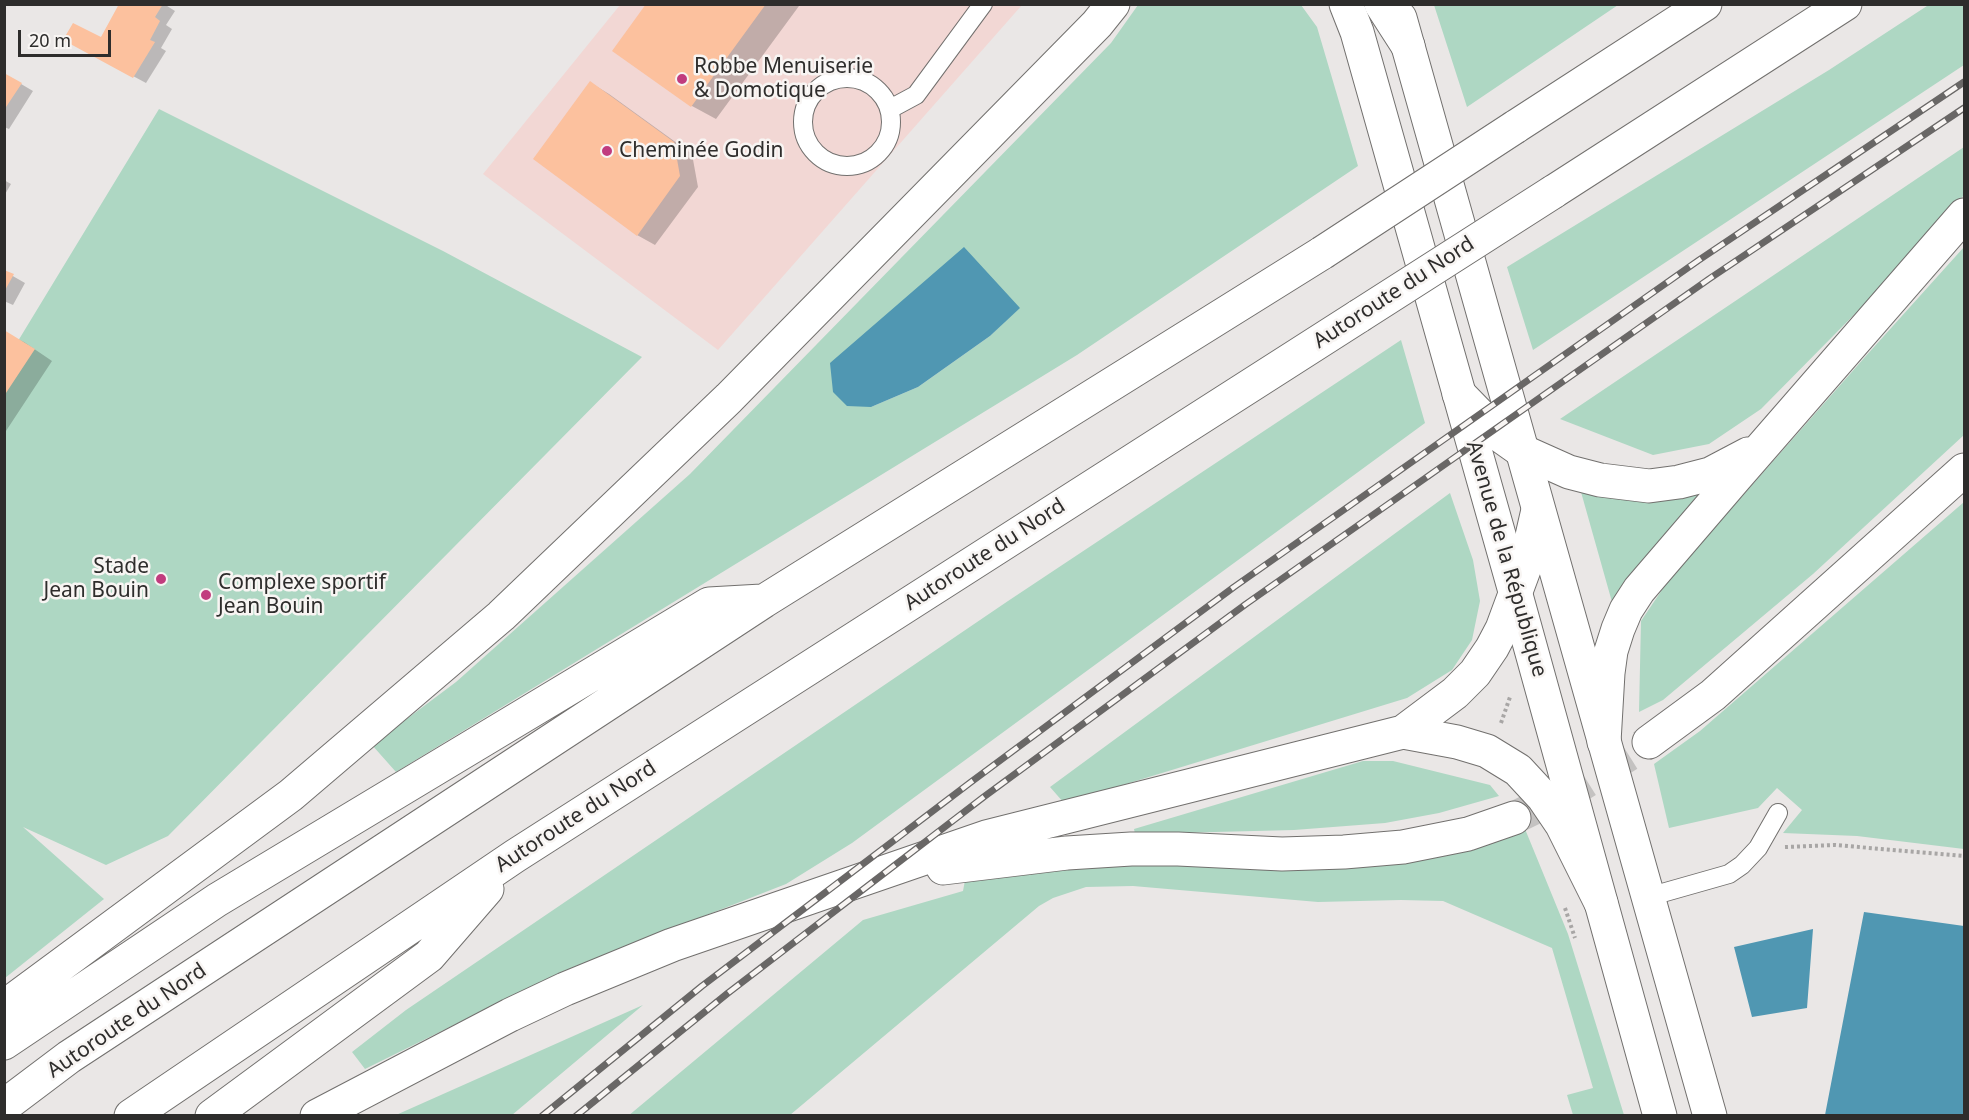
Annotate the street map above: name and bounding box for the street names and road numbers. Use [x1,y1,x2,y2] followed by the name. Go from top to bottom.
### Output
[1309,232,1479,354] street label: Autoroute du Nord
[1460,438,1552,680] street label: Avenue de la République
[900,494,1070,616] street label: Autoroute du Nord
[491,756,661,878] street label: Autoroute du Nord
[43,958,211,1084] street label: Autoroute du Nord

